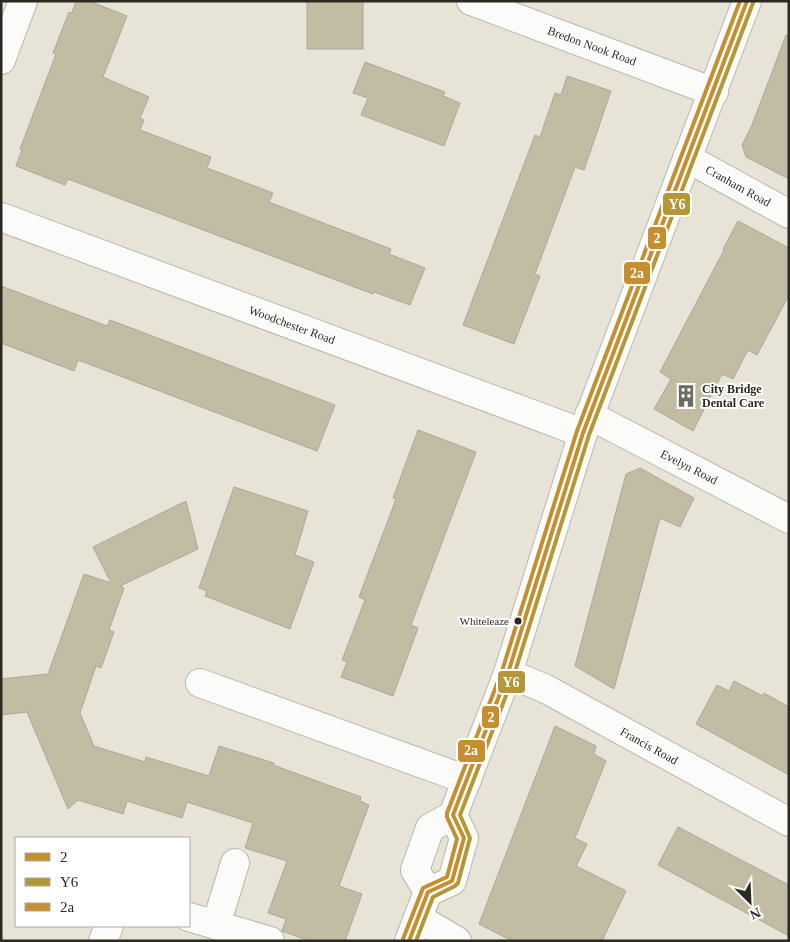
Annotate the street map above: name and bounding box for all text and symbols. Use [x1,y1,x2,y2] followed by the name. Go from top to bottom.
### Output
[546,23,638,69] street label: Bredon Nook Road
[703,162,773,210] street label: Cranham Road
[662,192,691,216] line badge: Y6
[668,197,686,212] text: Y6
[647,226,667,250] line badge: 2
[654,231,661,246] text: 2
[623,261,651,285] line badge: 2a
[630,266,644,281] text: 2a
[247,303,337,347] street label: Woodchester Road
[702,382,765,410] place label: City Bridge Dental Care
[673,383,699,409] building icon: City Bridge Dental Care
[658,447,720,487] street label: Evelyn Road
[460,615,509,627] place label: Whiteleaze
[513,616,523,626] marker: Whiteleaze
[497,670,526,694] line badge: Y6
[502,675,520,690] text: Y6
[481,705,500,729] line badge: 2
[488,710,495,725] text: 2
[618,724,680,768] street label: Francis Road
[457,739,486,763] line badge: 2a
[464,743,478,758] text: 2a
[15,837,190,927] legend
[60,849,68,865] text: 2
[60,874,79,890] text: Y6
[725,877,775,927] north arrow
[60,899,75,915] text: 2a
[747,905,763,922] text: N

